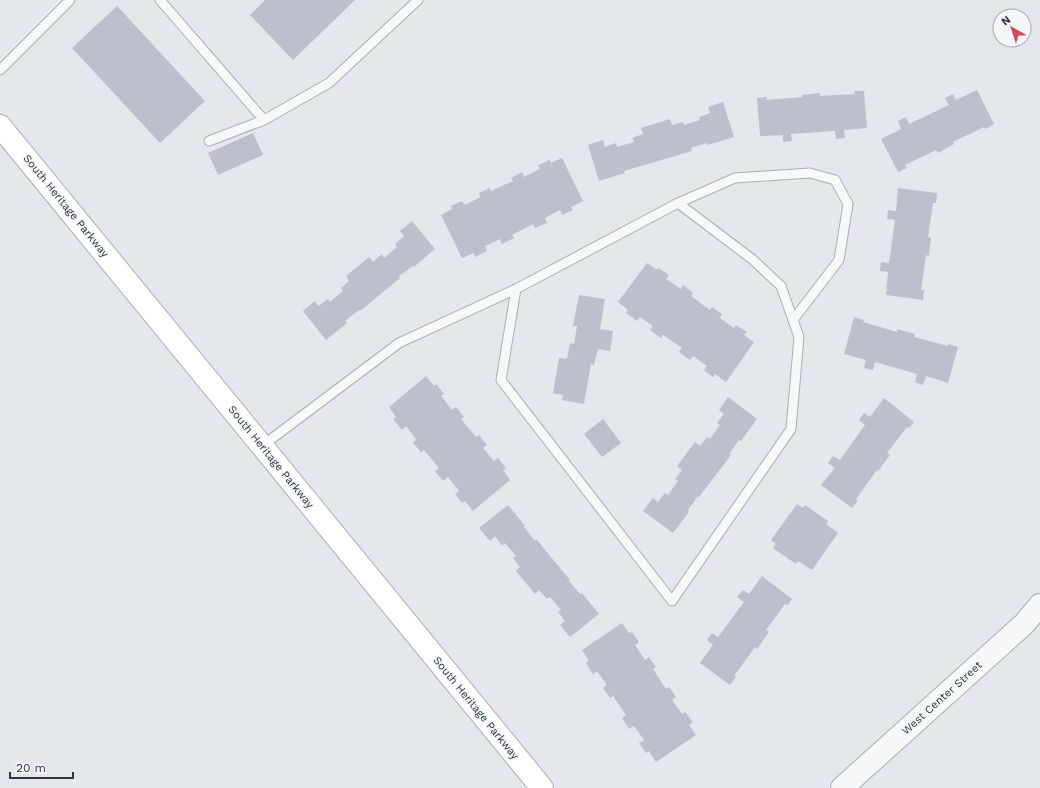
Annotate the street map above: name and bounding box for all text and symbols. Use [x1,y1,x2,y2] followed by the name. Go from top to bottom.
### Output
[992,8,1032,48] north arrow
[999,13,1013,28] text: N
[21,152,112,260] street label: South Heritage Parkway
[226,403,317,511] street label: South Heritage Parkway
[431,654,522,762] street label: South Heritage Parkway
[899,658,985,737] street label: West Center Street
[10,754,73,780] scale bar
[16,761,46,775] text: 20 m

